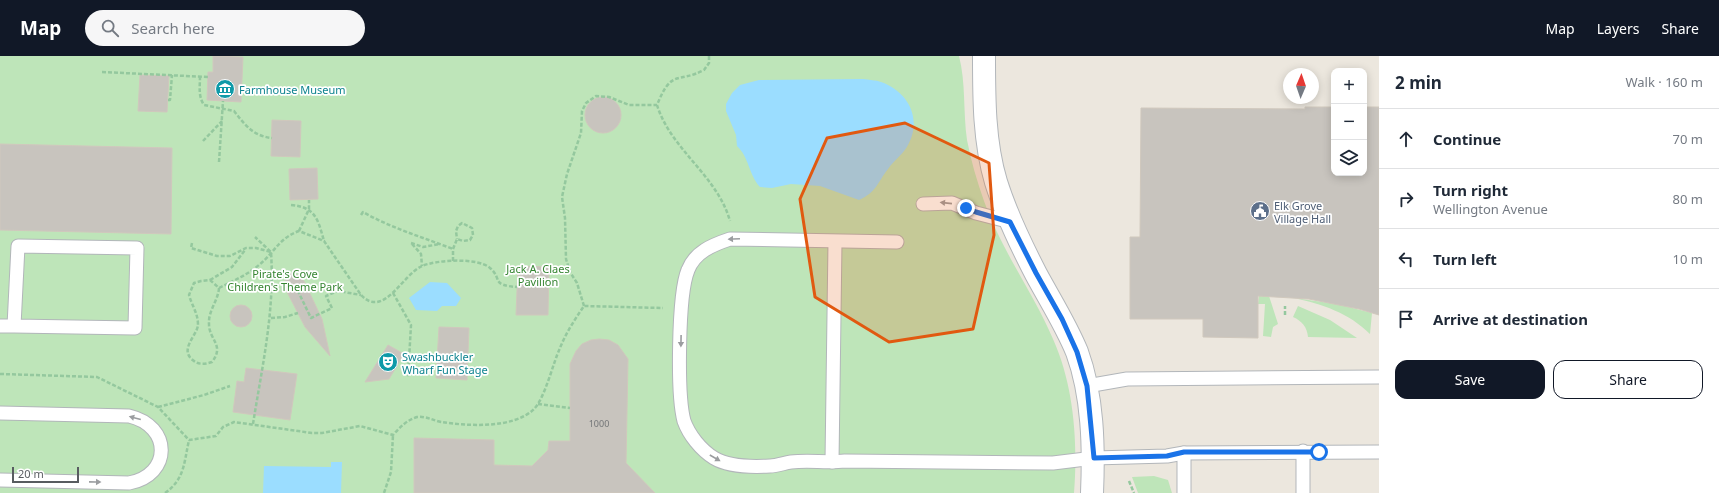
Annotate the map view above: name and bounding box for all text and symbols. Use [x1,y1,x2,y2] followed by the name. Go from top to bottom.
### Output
[85,10,365,46] search box
[20,15,61,41] text: Map
[99,17,121,39] icon: search
[131,18,215,38] text: Search here
[1546,19,1575,38] text: Map
[1597,19,1639,38] text: Layers
[1661,19,1699,38] text: Share
[1283,68,1319,104] north arrow
[1331,68,1367,176] map controls
[1331,68,1367,104] button: +
[1395,71,1442,94] text: 2 min
[1625,73,1703,91] text: Walk · 160 m
[214,78,236,100] museum icon: Farmhouse Museum
[239,82,346,97] place label: Farmhouse Museum
[1331,104,1367,140] button: −
[1395,128,1417,150] icon: ahead
[1433,129,1501,149] text: Continue
[1673,130,1703,148] text: 70 m
[1331,140,1367,176] button: layers
[1433,180,1508,200] text: Turn right
[1395,188,1417,210] icon: right
[1673,190,1703,208] text: 80 m
[1274,198,1331,226] place label: Elk Grove Village Hall
[957,199,975,217] route end
[940,200,952,206] one-way arrow
[1249,200,1271,222] public building icon: Elk Grove Village Hall
[1433,200,1548,218] text: Wellington Avenue
[728,236,740,243] one-way arrow
[1395,248,1417,270] icon: left
[1433,249,1497,269] text: Turn left
[1673,250,1703,268] text: 10 m
[505,261,570,289] park label: Jack A. Claes Pavilion
[227,266,343,294] park label: Pirate's Cove Children's Theme Park
[1395,308,1417,330] icon: arrive
[1433,309,1588,329] text: Arrive at destination
[678,335,684,348] one-way arrow
[402,349,488,377] place label: Swashbuckler Wharf Fun Stage
[377,351,399,373] theatre icon: Swashbuckler Wharf Fun Stage
[1395,360,1545,399] button: Save
[1553,360,1703,399] button: Share
[129,414,141,420] one-way arrow
[589,417,609,430] house number: 1000
[1310,443,1328,461] route start
[709,454,721,461] one-way arrow
[12,465,79,484] scale bar
[18,466,44,481] text: 20 m
[89,479,101,486] one-way arrow

